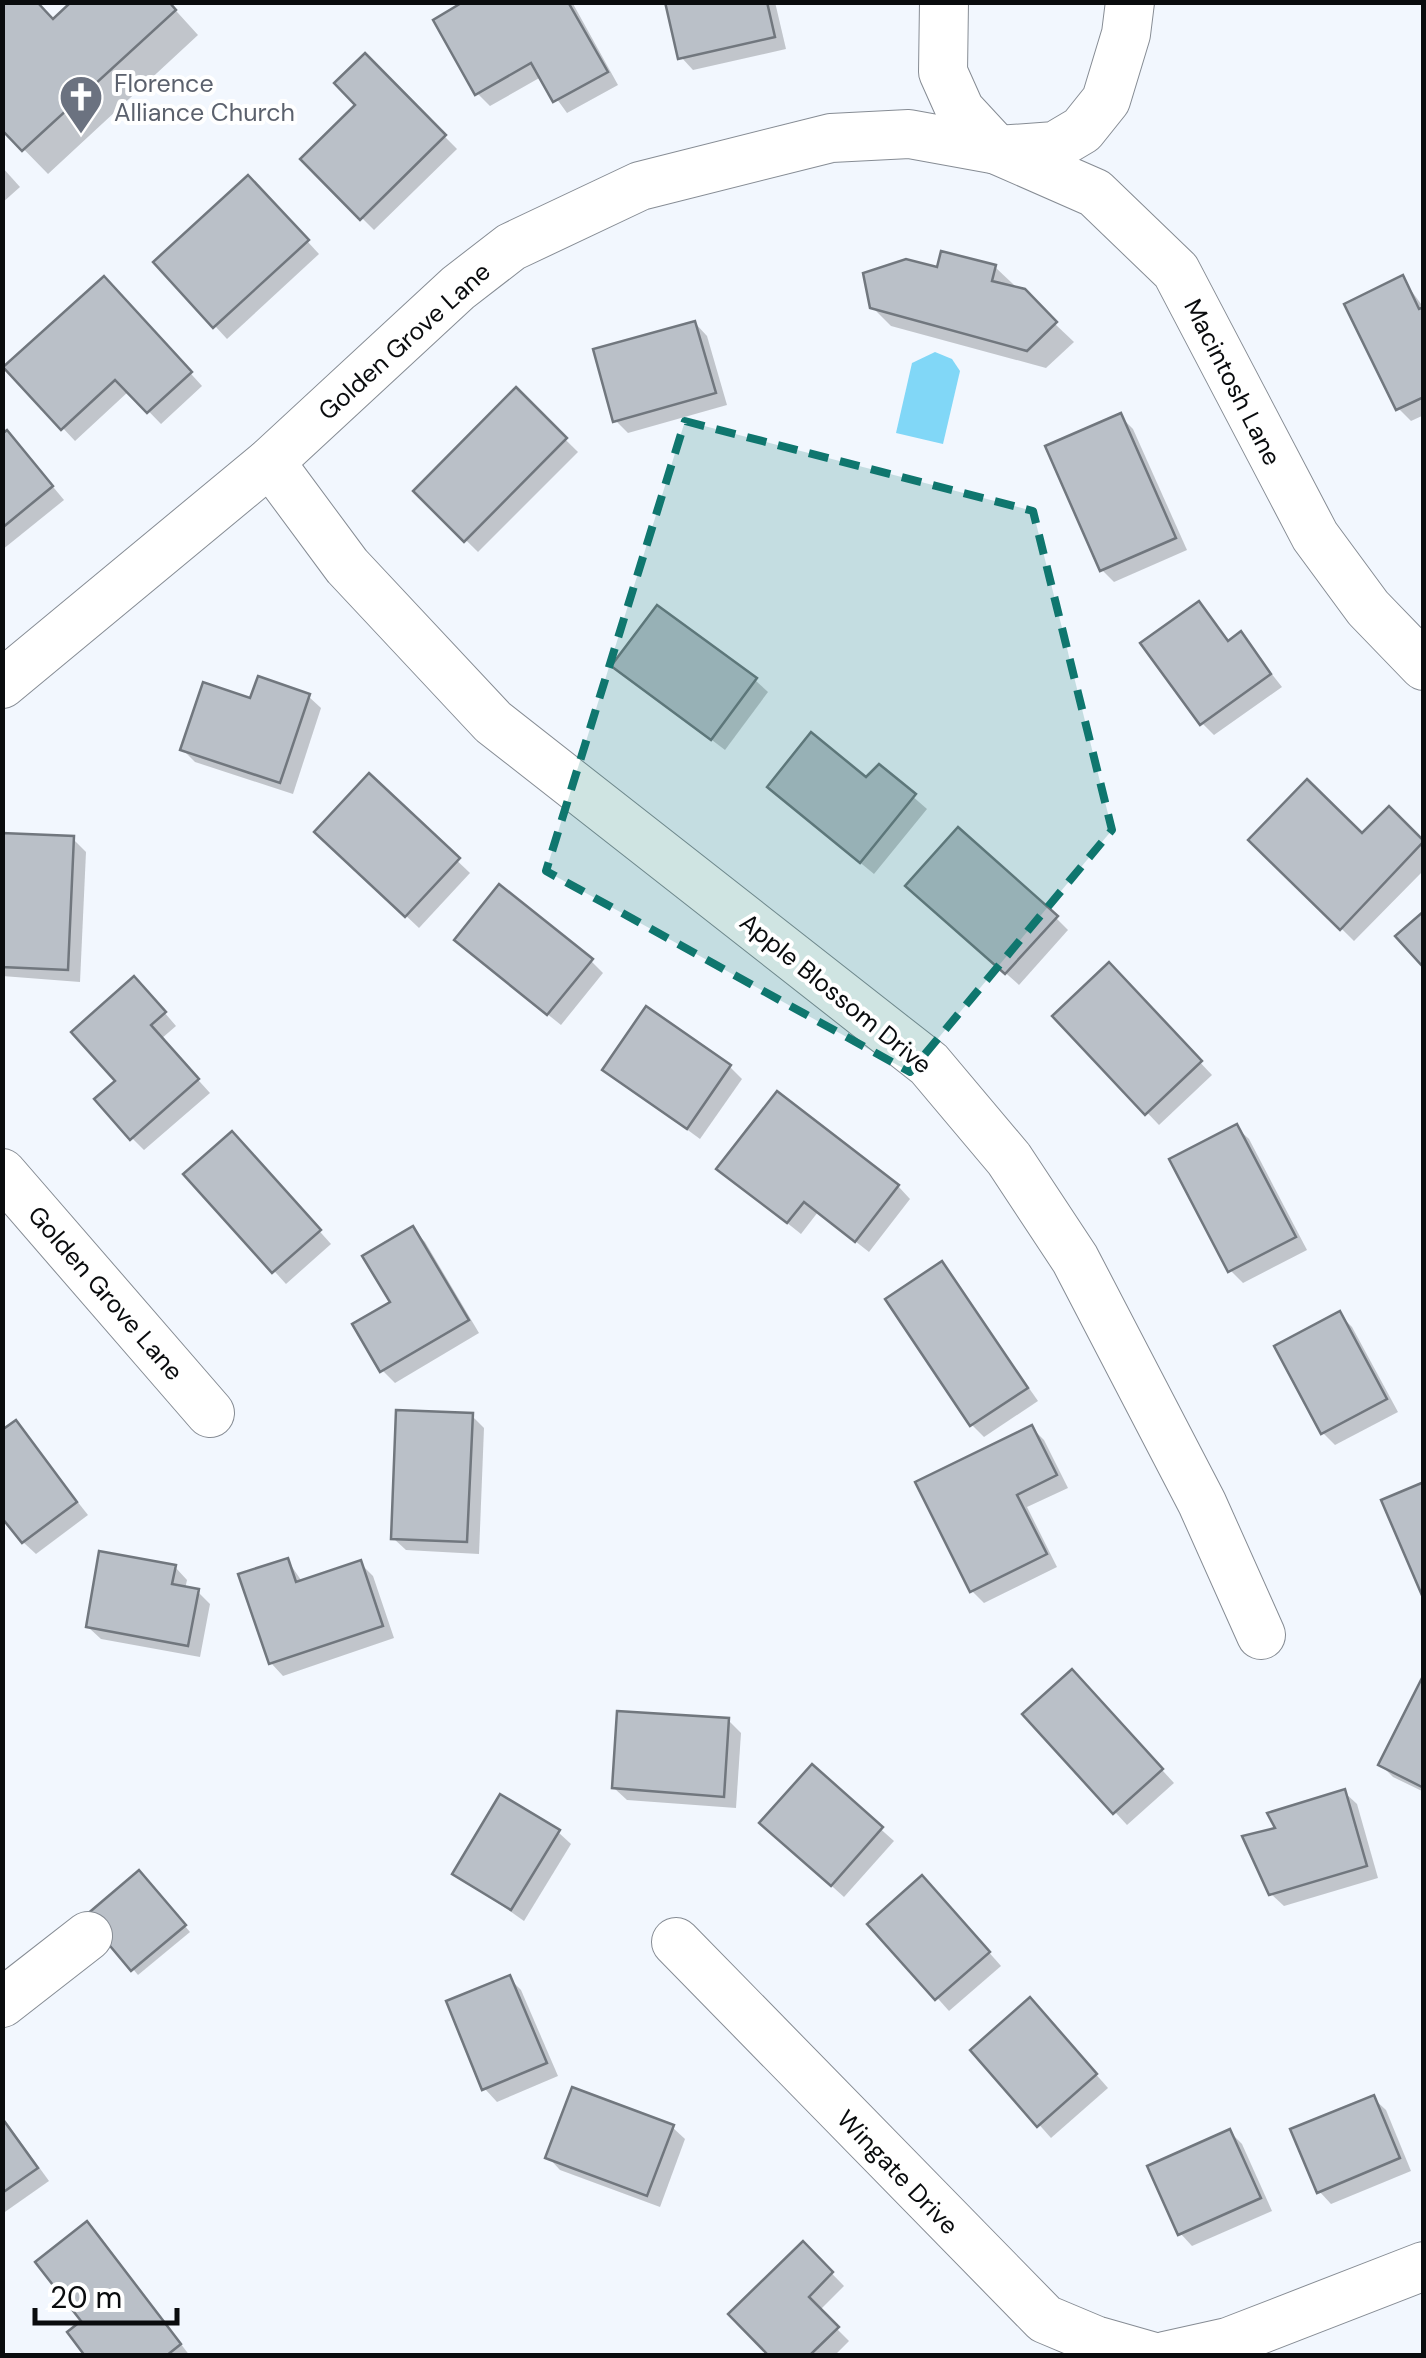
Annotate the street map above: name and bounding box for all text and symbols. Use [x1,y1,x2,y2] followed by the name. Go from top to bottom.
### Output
[114,67,295,129] place label: Florence Alliance Church
[58,74,104,135] church icon: Florence Alliance Church
[311,255,497,428] street label: Golden Grove Lane
[1176,293,1289,471] street label: Macintosh Lane
[733,906,938,1081] street label: Apple Blossom Drive
[21,1199,191,1388] street label: Golden Grove Lane
[830,2103,966,2242] street label: Wingate Drive
[35,2263,178,2325] scale bar
[50,2278,122,2317] text: 20 m

